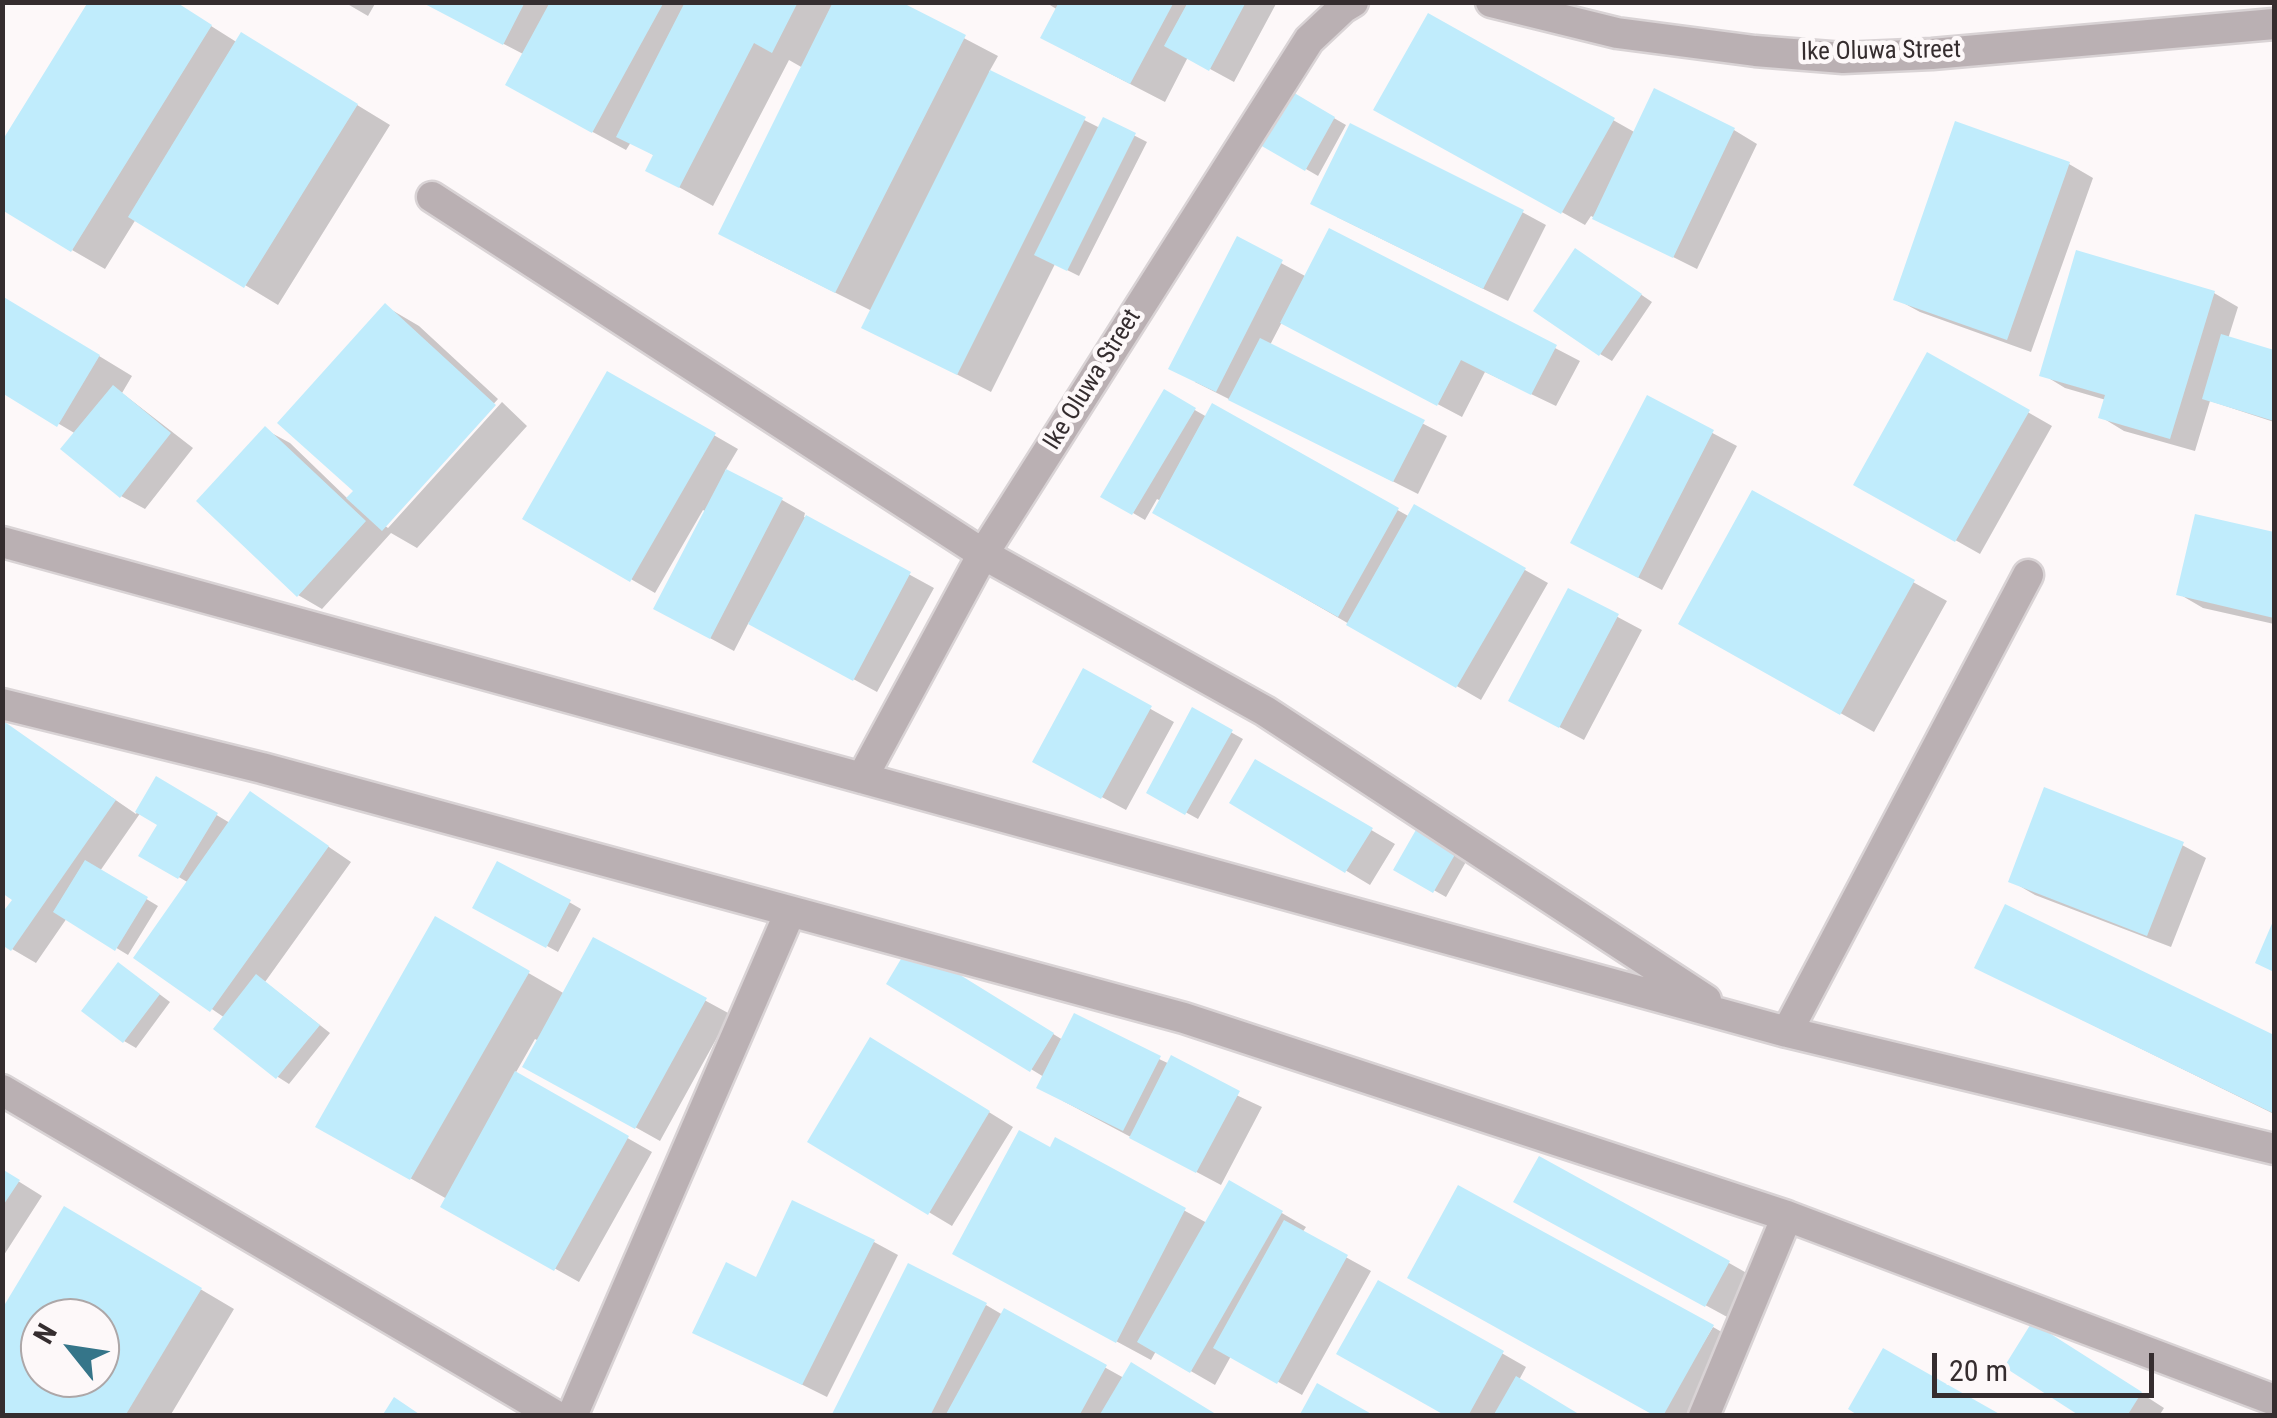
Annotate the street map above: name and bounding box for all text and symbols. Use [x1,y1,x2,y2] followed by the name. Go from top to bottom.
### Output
[1801,36,1961,68] street label: Ike Oluwa Street
[1038,304,1148,456] street label: Ike Oluwa Street
[20,1298,120,1398] north arrow
[27,1318,64,1349] text: N
[1937,1333,2160,1395] scale bar
[1949,1353,2008,1388] text: 20 m

